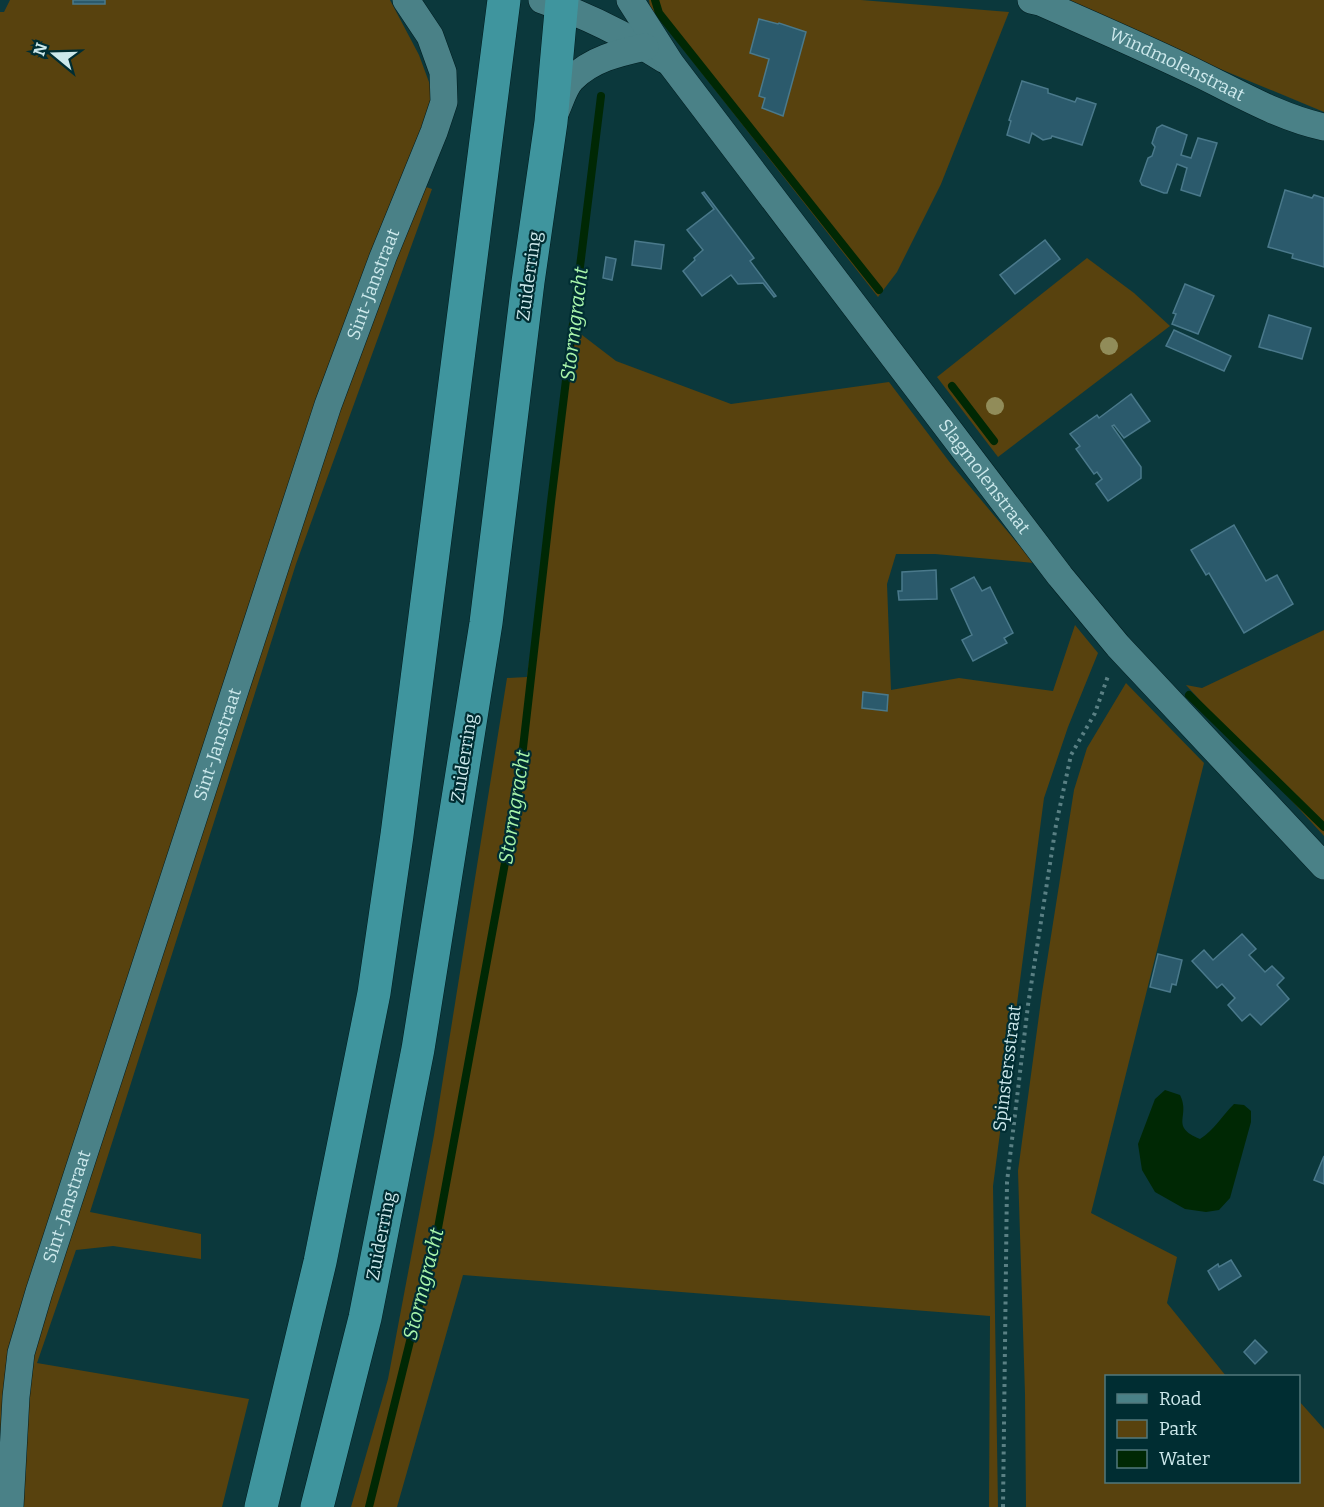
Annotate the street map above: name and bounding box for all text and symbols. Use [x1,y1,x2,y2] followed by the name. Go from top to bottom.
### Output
[1106,23,1249,106] street label: Windmolenstraat
[24,24,84,84] north arrow
[29,40,51,58] text: N
[342,225,405,343] street label: Sint-Janstraat
[512,230,546,322] street label: Zuiderring
[555,265,593,382] water label: Stormgracht
[934,415,1035,539] street label: Slagmolenstraat
[189,685,246,804] street label: Sint-Janstraat
[446,712,482,804] street label: Zuiderring
[493,748,535,865] water label: Stormgracht
[988,1003,1026,1133] street label: Spinstersstraat
[38,1147,96,1266] street label: Sint-Janstraat
[362,1190,400,1282] street label: Zuiderring
[397,1225,449,1342] water label: Stormgracht
[1105,1375,1300,1483] legend
[1159,1388,1202,1410] text: Road
[1159,1418,1198,1440] text: Park
[1159,1448,1210,1470] text: Water

